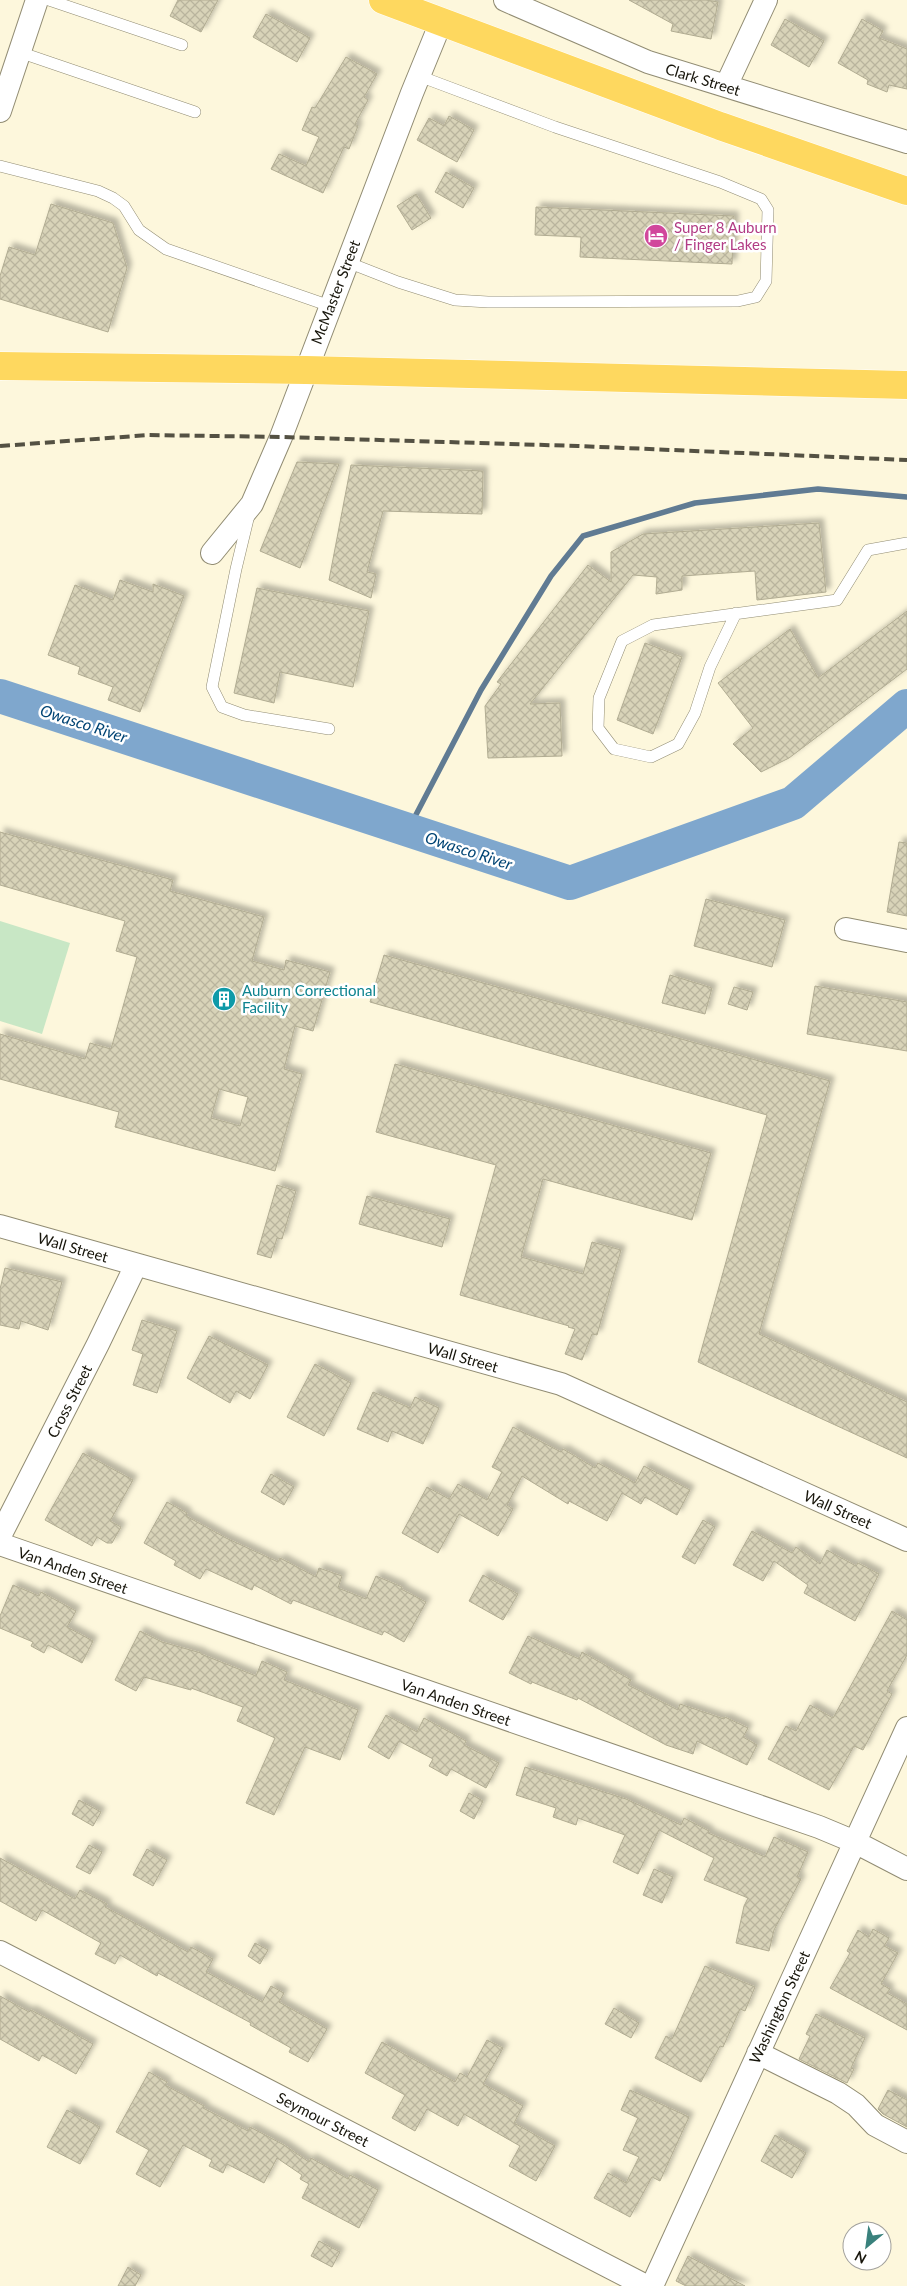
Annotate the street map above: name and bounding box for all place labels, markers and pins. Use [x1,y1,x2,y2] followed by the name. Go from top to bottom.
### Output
[674,218,777,253] place label: Super 8 Auburn / Finger Lakes
[643,223,669,249] hotel icon: Super 8 Auburn / Finger Lakes
[242,981,376,1016] place label: Auburn Correctional Facility
[211,986,237,1012] building icon: Auburn Correctional Facility

